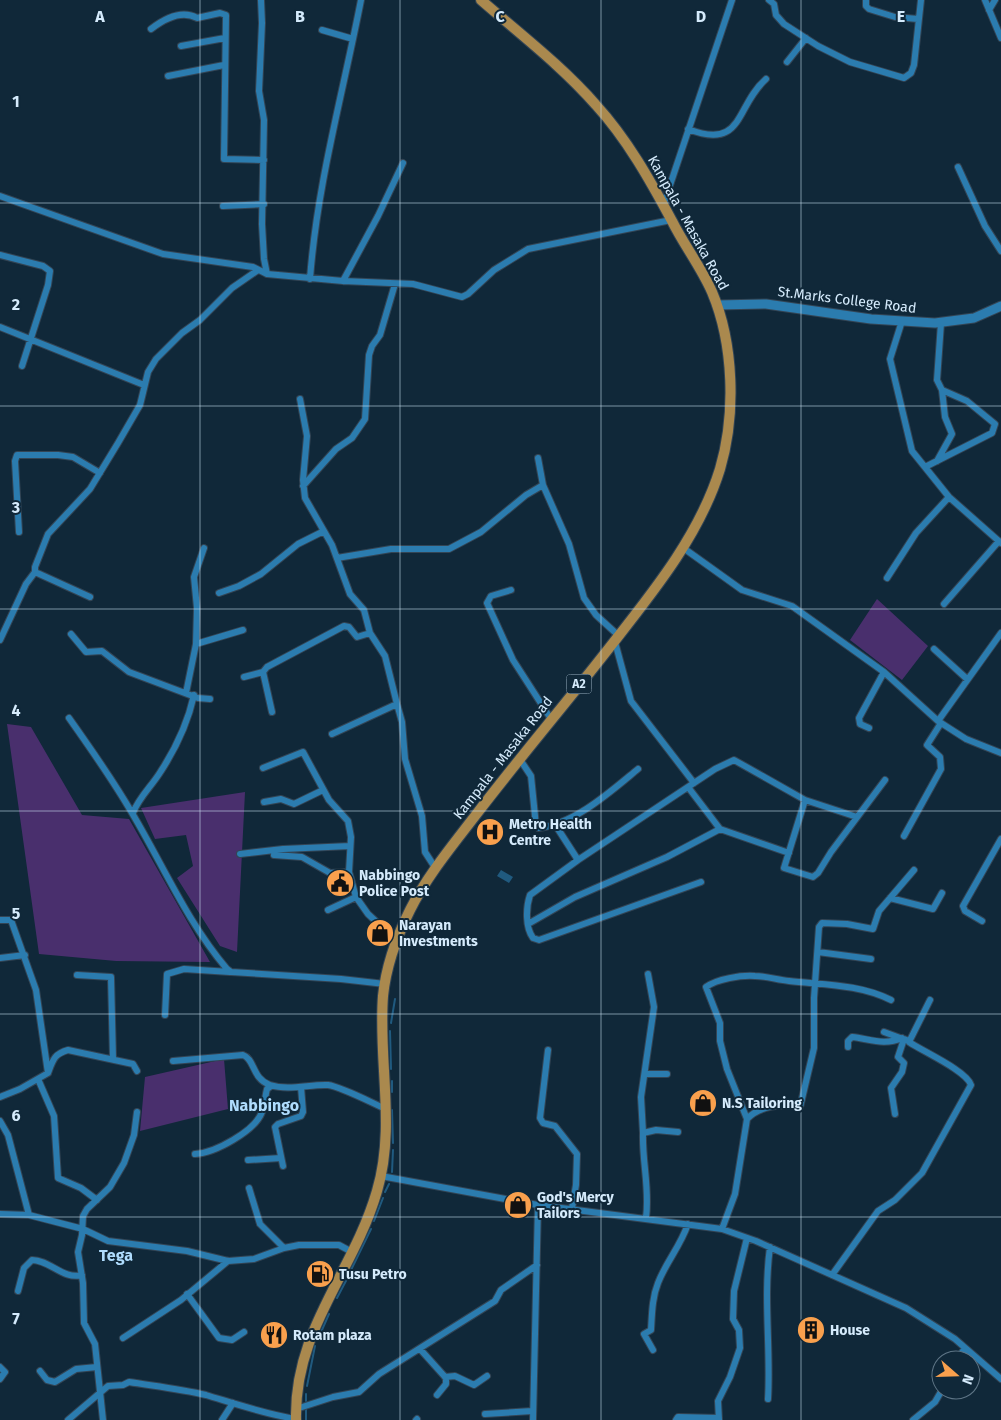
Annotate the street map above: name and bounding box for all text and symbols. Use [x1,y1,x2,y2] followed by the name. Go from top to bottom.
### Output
[94,7,105,26] text: A
[295,7,305,26] text: B
[495,7,505,26] text: C
[696,7,706,26] text: D
[897,7,905,26] text: E
[12,92,20,111] text: 1
[644,153,732,293] street label: Kampala - Masaka Road
[777,283,917,317] street label: St.Marks College Road
[12,295,20,314] text: 2
[11,498,20,517] text: 3
[566,674,592,694] road number: A2
[450,693,556,823] street label: Kampala - Masaka Road
[11,701,21,720] text: 4
[509,816,592,849] place label: Metro Health Centre
[475,817,505,847] hospital icon: Metro Health Centre
[359,867,430,900] place label: Nabbingo Police Post
[325,868,355,898] public building icon: Nabbingo Police Post
[12,904,21,923] text: 5
[399,917,478,950] place label: Narayan Investments
[365,918,395,948] shop icon: Narayan Investments
[688,1088,718,1118] shop icon: N.S Tailoring
[722,1095,802,1112] place label: N.S Tailoring
[229,1096,299,1115] district label: Nabbingo
[11,1106,21,1125] text: 6
[537,1189,615,1222] place label: God's Mercy Tailors
[503,1190,533,1220] shop icon: God's Mercy Tailors
[99,1246,133,1265] district label: Tega
[305,1259,335,1289] fuel station icon: Tusu Petro
[339,1266,407,1283] place label: Tusu Petro
[12,1309,20,1328] text: 7
[796,1315,826,1345] building icon: House
[259,1320,289,1350] restaurant icon: Rotam plaza
[830,1322,870,1339] place label: House
[293,1327,372,1344] place label: Rotam plaza
[931,1350,981,1400] north arrow
[958,1372,977,1387] text: N

